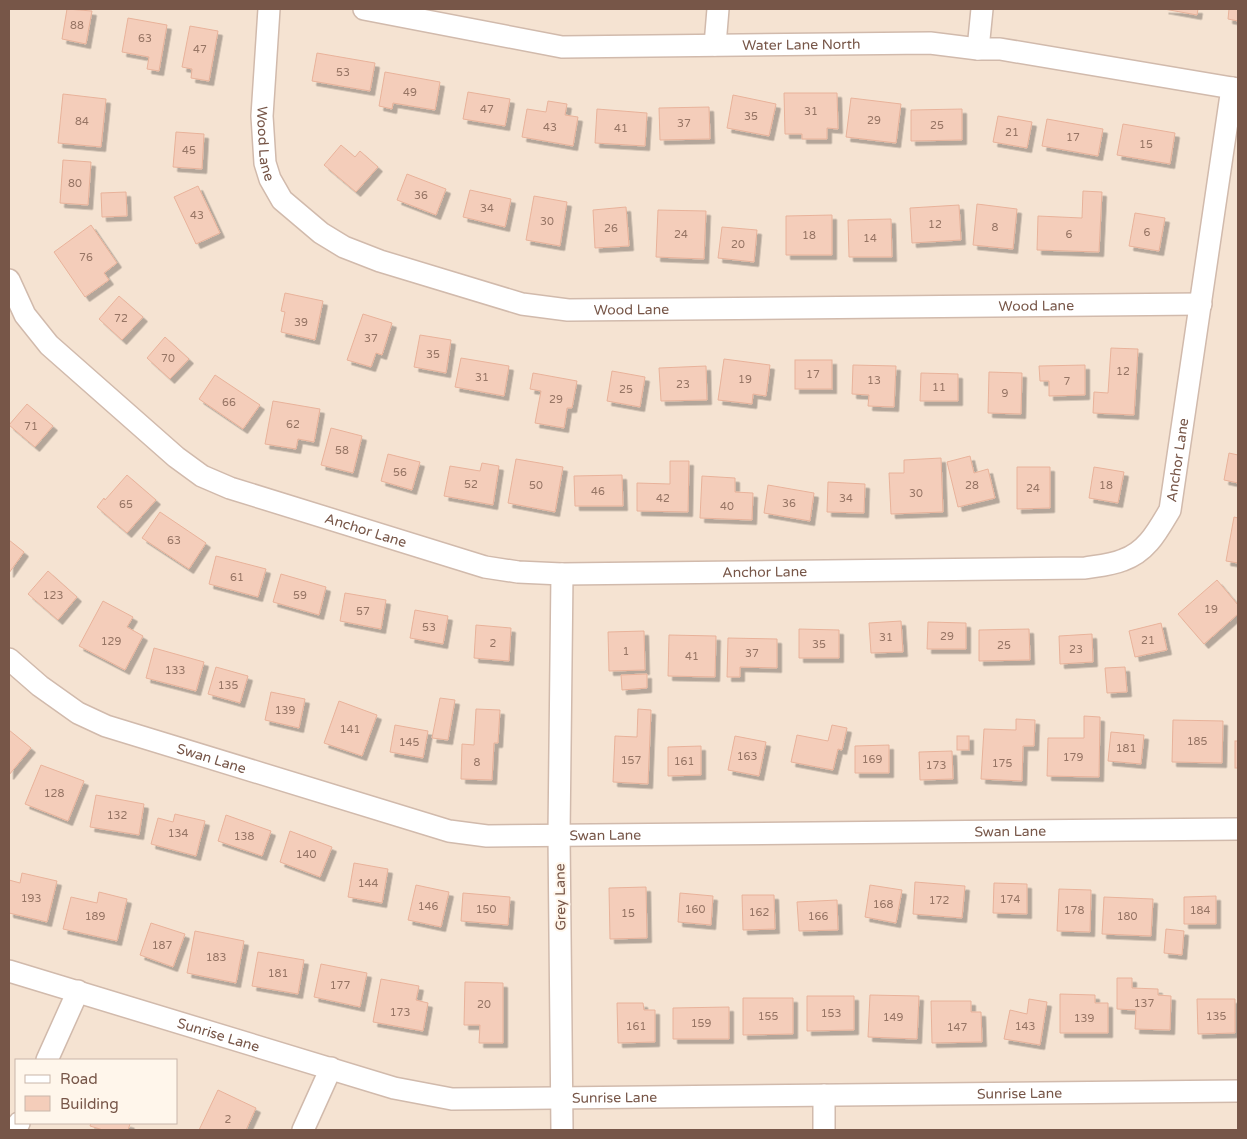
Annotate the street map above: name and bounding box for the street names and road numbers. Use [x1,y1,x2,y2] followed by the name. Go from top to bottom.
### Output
[742,36,861,54] street label: Water Lane North
[253,105,278,183] street label: Wood Lane
[998,297,1074,315] street label: Wood Lane
[594,301,669,319] street label: Wood Lane
[1163,417,1192,503] street label: Anchor Lane
[323,510,409,551] street label: Anchor Lane
[722,563,807,581] street label: Anchor Lane
[175,740,248,777] street label: Swan Lane
[974,823,1046,840] street label: Swan Lane
[569,827,641,844] street label: Swan Lane
[551,863,570,931] street label: Grey Lane
[175,1015,262,1056] street label: Sunrise Lane
[977,1085,1062,1103] street label: Sunrise Lane
[572,1089,657,1107] street label: Sunrise Lane

